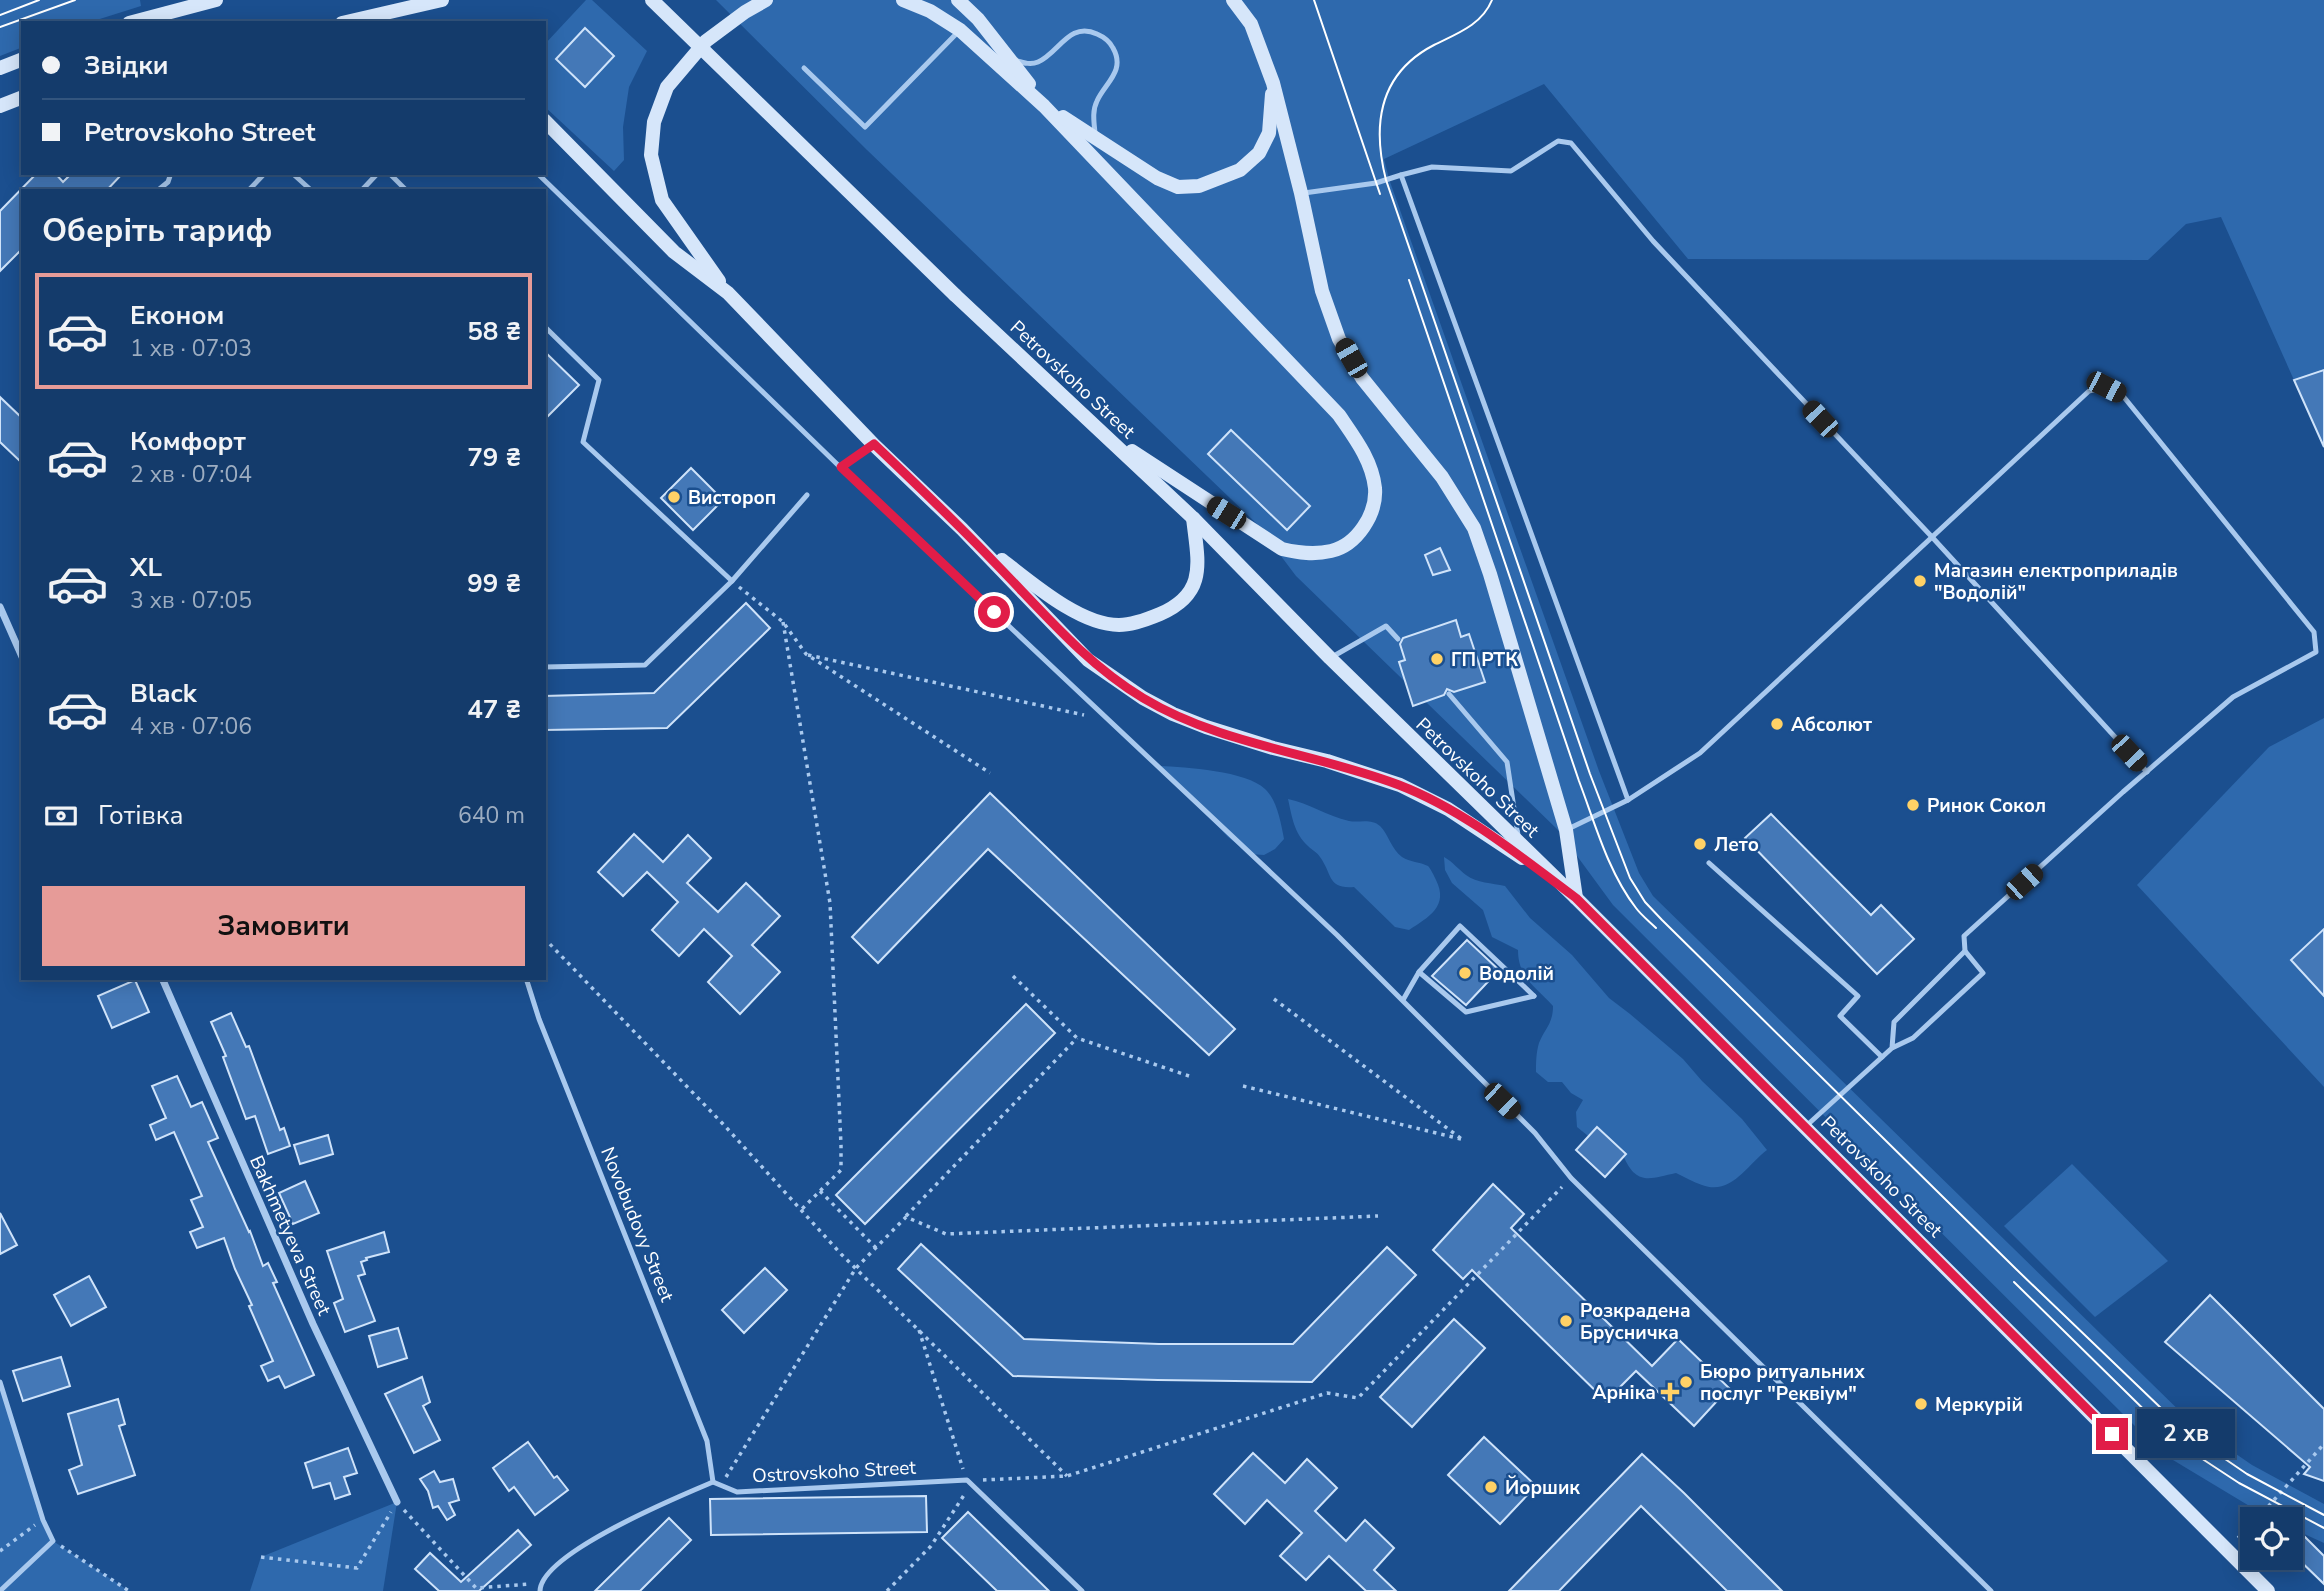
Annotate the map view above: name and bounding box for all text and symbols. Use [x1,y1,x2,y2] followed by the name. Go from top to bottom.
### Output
[84,48,169,83] text: Звідки
[84,115,315,150] text: Petrovskoho Street
[42,209,272,252] text: Оберіть тариф
[130,298,224,333] text: Економ
[46,300,109,363] icon: car
[467,314,521,349] text: 58 ₴
[1004,315,1141,445] street label: Petrovskoho Street
[130,333,252,364] text: 1 хв · 07:03
[1332,335,1371,381] car
[2083,368,2130,406] car
[1798,396,1843,442] car
[130,424,246,459] text: Комфорт
[46,426,109,489] icon: car
[467,440,521,475] text: 79 ₴
[130,459,252,490] text: 2 хв · 07:04
[688,485,776,511] place label: Вистороп
[666,489,682,505] marker: Вистороп
[1203,493,1250,533] car
[130,550,162,585] text: XL
[46,552,109,615] icon: car
[1934,558,2178,606] place label: Магазин електроприладів "Водолій"
[467,566,521,601] text: 99 ₴
[1912,573,1928,589] marker: Магазин електроприладів "Водолій"
[130,585,252,616] text: 3 хв · 07:05
[978,596,1010,628] route start
[1451,647,1518,673] place label: ГП РТК
[1429,651,1445,667] marker: ГП РТК
[130,676,197,711] text: Black
[46,678,109,741] icon: car
[467,692,521,727] text: 47 ₴
[130,711,252,742] text: 4 хв · 07:06
[1410,712,1545,844] street label: Petrovskoho Street
[1791,712,1872,738] place label: Абсолют
[1769,716,1785,732] marker: Абсолют
[2107,730,2152,776] car
[1927,793,2046,819] place label: Ринок Сокол
[42,797,80,835] icon: cash
[1905,797,1921,813] marker: Ринок Сокол
[98,798,183,833] text: Готівка
[458,800,525,831] text: 640 m
[1714,832,1759,858] place label: Лето
[1692,836,1708,852] marker: Лето
[2002,860,2047,904] car
[42,886,525,966] button: Замовити
[1479,961,1554,987] place label: Водолій
[1457,965,1473,981] marker: Водолій
[1480,1079,1525,1123] car
[1815,1110,1948,1243] street label: Petrovskoho Street
[594,1143,680,1306] street label: Novobudovy Street
[243,1151,337,1320] street label: Bakhmetyeva Street
[1580,1298,1691,1346] place label: Розкрадена Брусничка
[1558,1313,1574,1329] marker: Розкрадена Брусничка
[1700,1359,1865,1407] place label: Бюро ритуальних послуг "Реквіум"
[1678,1374,1694,1390] marker: Бюро ритуальних послуг "Реквіум"
[1592,1380,1656,1406] place label: Арніка
[1662,1384,1678,1400] marker: Арніка
[1935,1392,2023,1418] place label: Меркурій
[1913,1396,1929,1412] marker: Меркурій
[2136,1410,2234,1458] callout: 2 хв
[2096,1418,2128,1450] route end
[2163,1418,2209,1449] text: 2 хв
[751,1455,917,1489] street label: Ostrovskoho Street
[1505,1475,1580,1501] place label: Йоршик
[1483,1479,1499,1495] marker: Йоршик
[2240,1507,2303,1570] map controls
[2240,1507,2303,1570] button: locate

